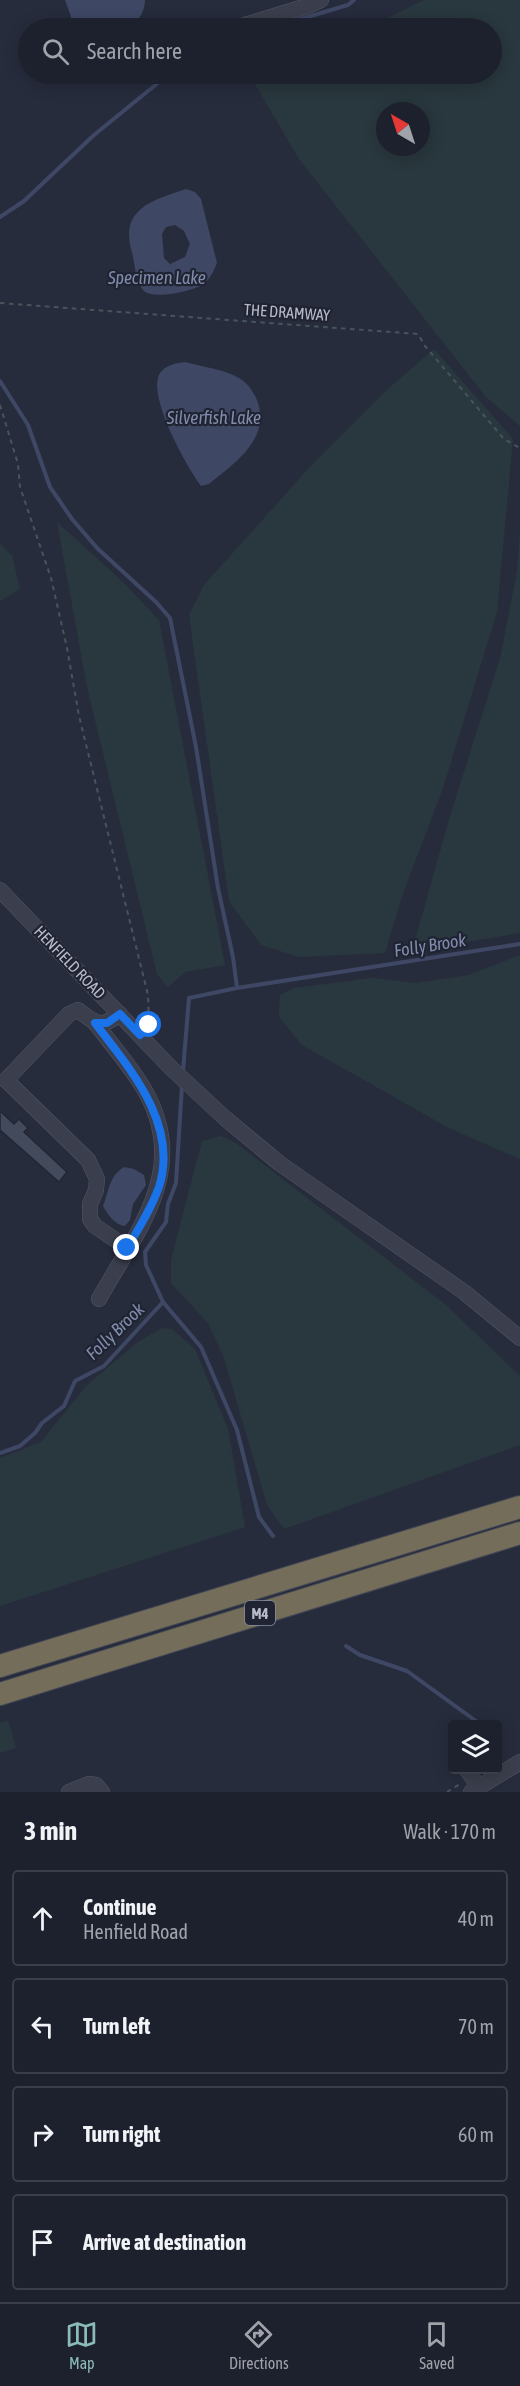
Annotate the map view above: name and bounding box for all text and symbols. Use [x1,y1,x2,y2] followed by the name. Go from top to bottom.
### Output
[18,18,502,84] search box
[39,35,72,68] icon: search
[87,38,182,64] text: Search here
[376,102,430,156] north arrow
[107,267,206,288] water label: Specimen Lake
[243,300,332,324] street label: THE DRAMWAY
[166,407,261,428] water label: Silverfish Lake
[31,922,109,1002] street label: HENFIELD ROAD
[392,929,469,961] water label: Folly Brook
[135,1011,161,1037] route start
[113,1234,139,1260] route end
[82,1297,149,1364] water label: Folly Brook
[245,1601,275,1625] road number: M4
[448,1720,502,1774] map controls
[448,1720,502,1774] button: layers
[24,1816,77,1846] text: 3 min
[404,1820,496,1843] text: Walk · 170 m
[83,1894,157,1920] text: Continue
[26,1902,59,1935] icon: ahead
[458,1907,494,1930] text: 40 m
[83,1920,188,1943] text: Henfield Road
[26,2010,59,2043] icon: left
[83,2013,150,2039] text: Turn left
[458,2015,494,2038] text: 70 m
[26,2118,59,2151] icon: right
[83,2121,160,2147] text: Turn right
[458,2123,494,2146] text: 60 m
[26,2226,59,2259] icon: arrive
[83,2229,246,2255] text: Arrive at destination
[65,2318,98,2372] tab: Map
[229,2318,289,2372] tab: Directions
[419,2318,455,2372] tab: Saved

